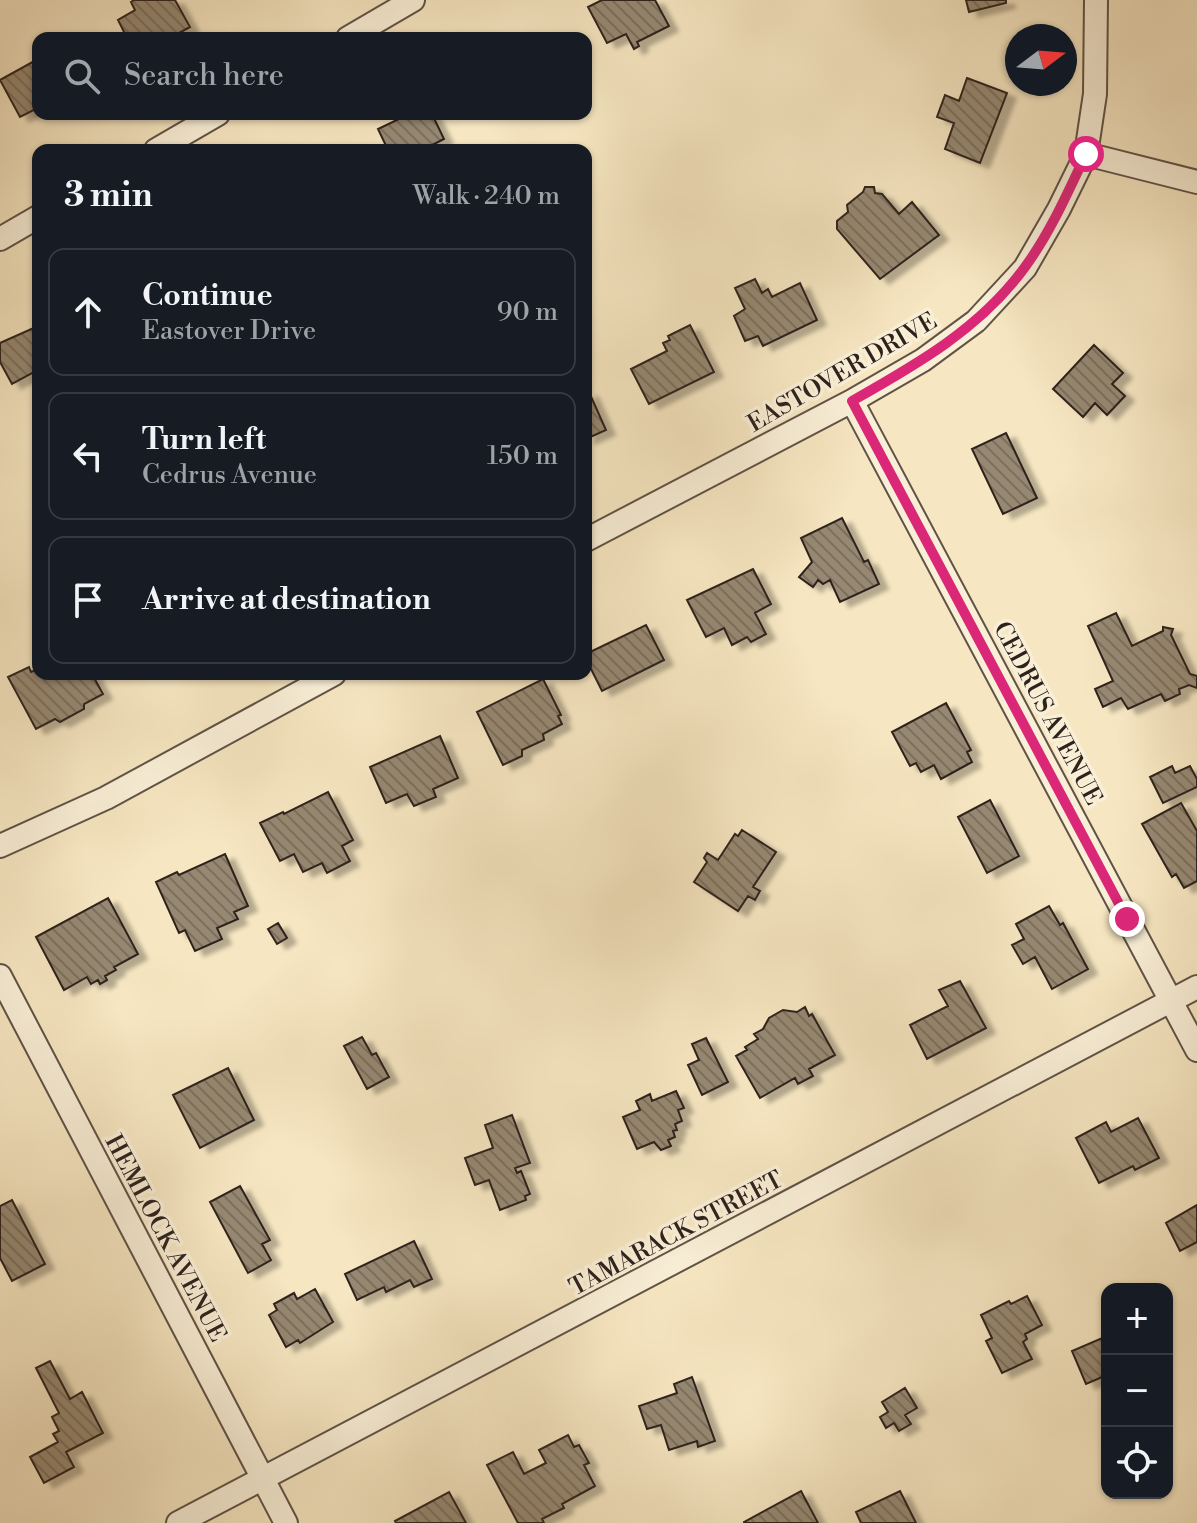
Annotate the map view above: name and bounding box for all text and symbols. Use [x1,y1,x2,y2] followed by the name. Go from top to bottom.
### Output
[1005,24,1077,96] north arrow
[32,32,592,120] search box
[60,54,104,98] icon: search
[124,57,284,95] text: Search here
[1068,136,1104,172] route start
[64,175,153,217] text: 3 min
[413,180,560,212] text: Walk · 240 m
[142,277,273,315] text: Continue
[66,290,110,334] icon: ahead
[497,296,558,328] text: 90 m
[742,306,943,439] street label: EASTOVER DRIVE
[142,315,316,347] text: Eastover Drive
[142,421,266,459] text: Turn left
[66,434,110,478] icon: left
[487,440,558,472] text: 150 m
[142,459,317,491] text: Cedrus Avenue
[66,578,110,622] icon: arrive
[142,581,431,619] text: Arrive at destination
[986,617,1108,810] street label: CEDRUS AVENUE
[1109,901,1145,937] route end
[98,1130,232,1347] street label: HEMLOCK AVENUE
[564,1165,789,1303] street label: TAMARACK STREET
[1101,1283,1173,1499] map controls
[1101,1283,1173,1355] button: +
[1101,1355,1173,1427] button: −
[1101,1427,1173,1499] button: locate

